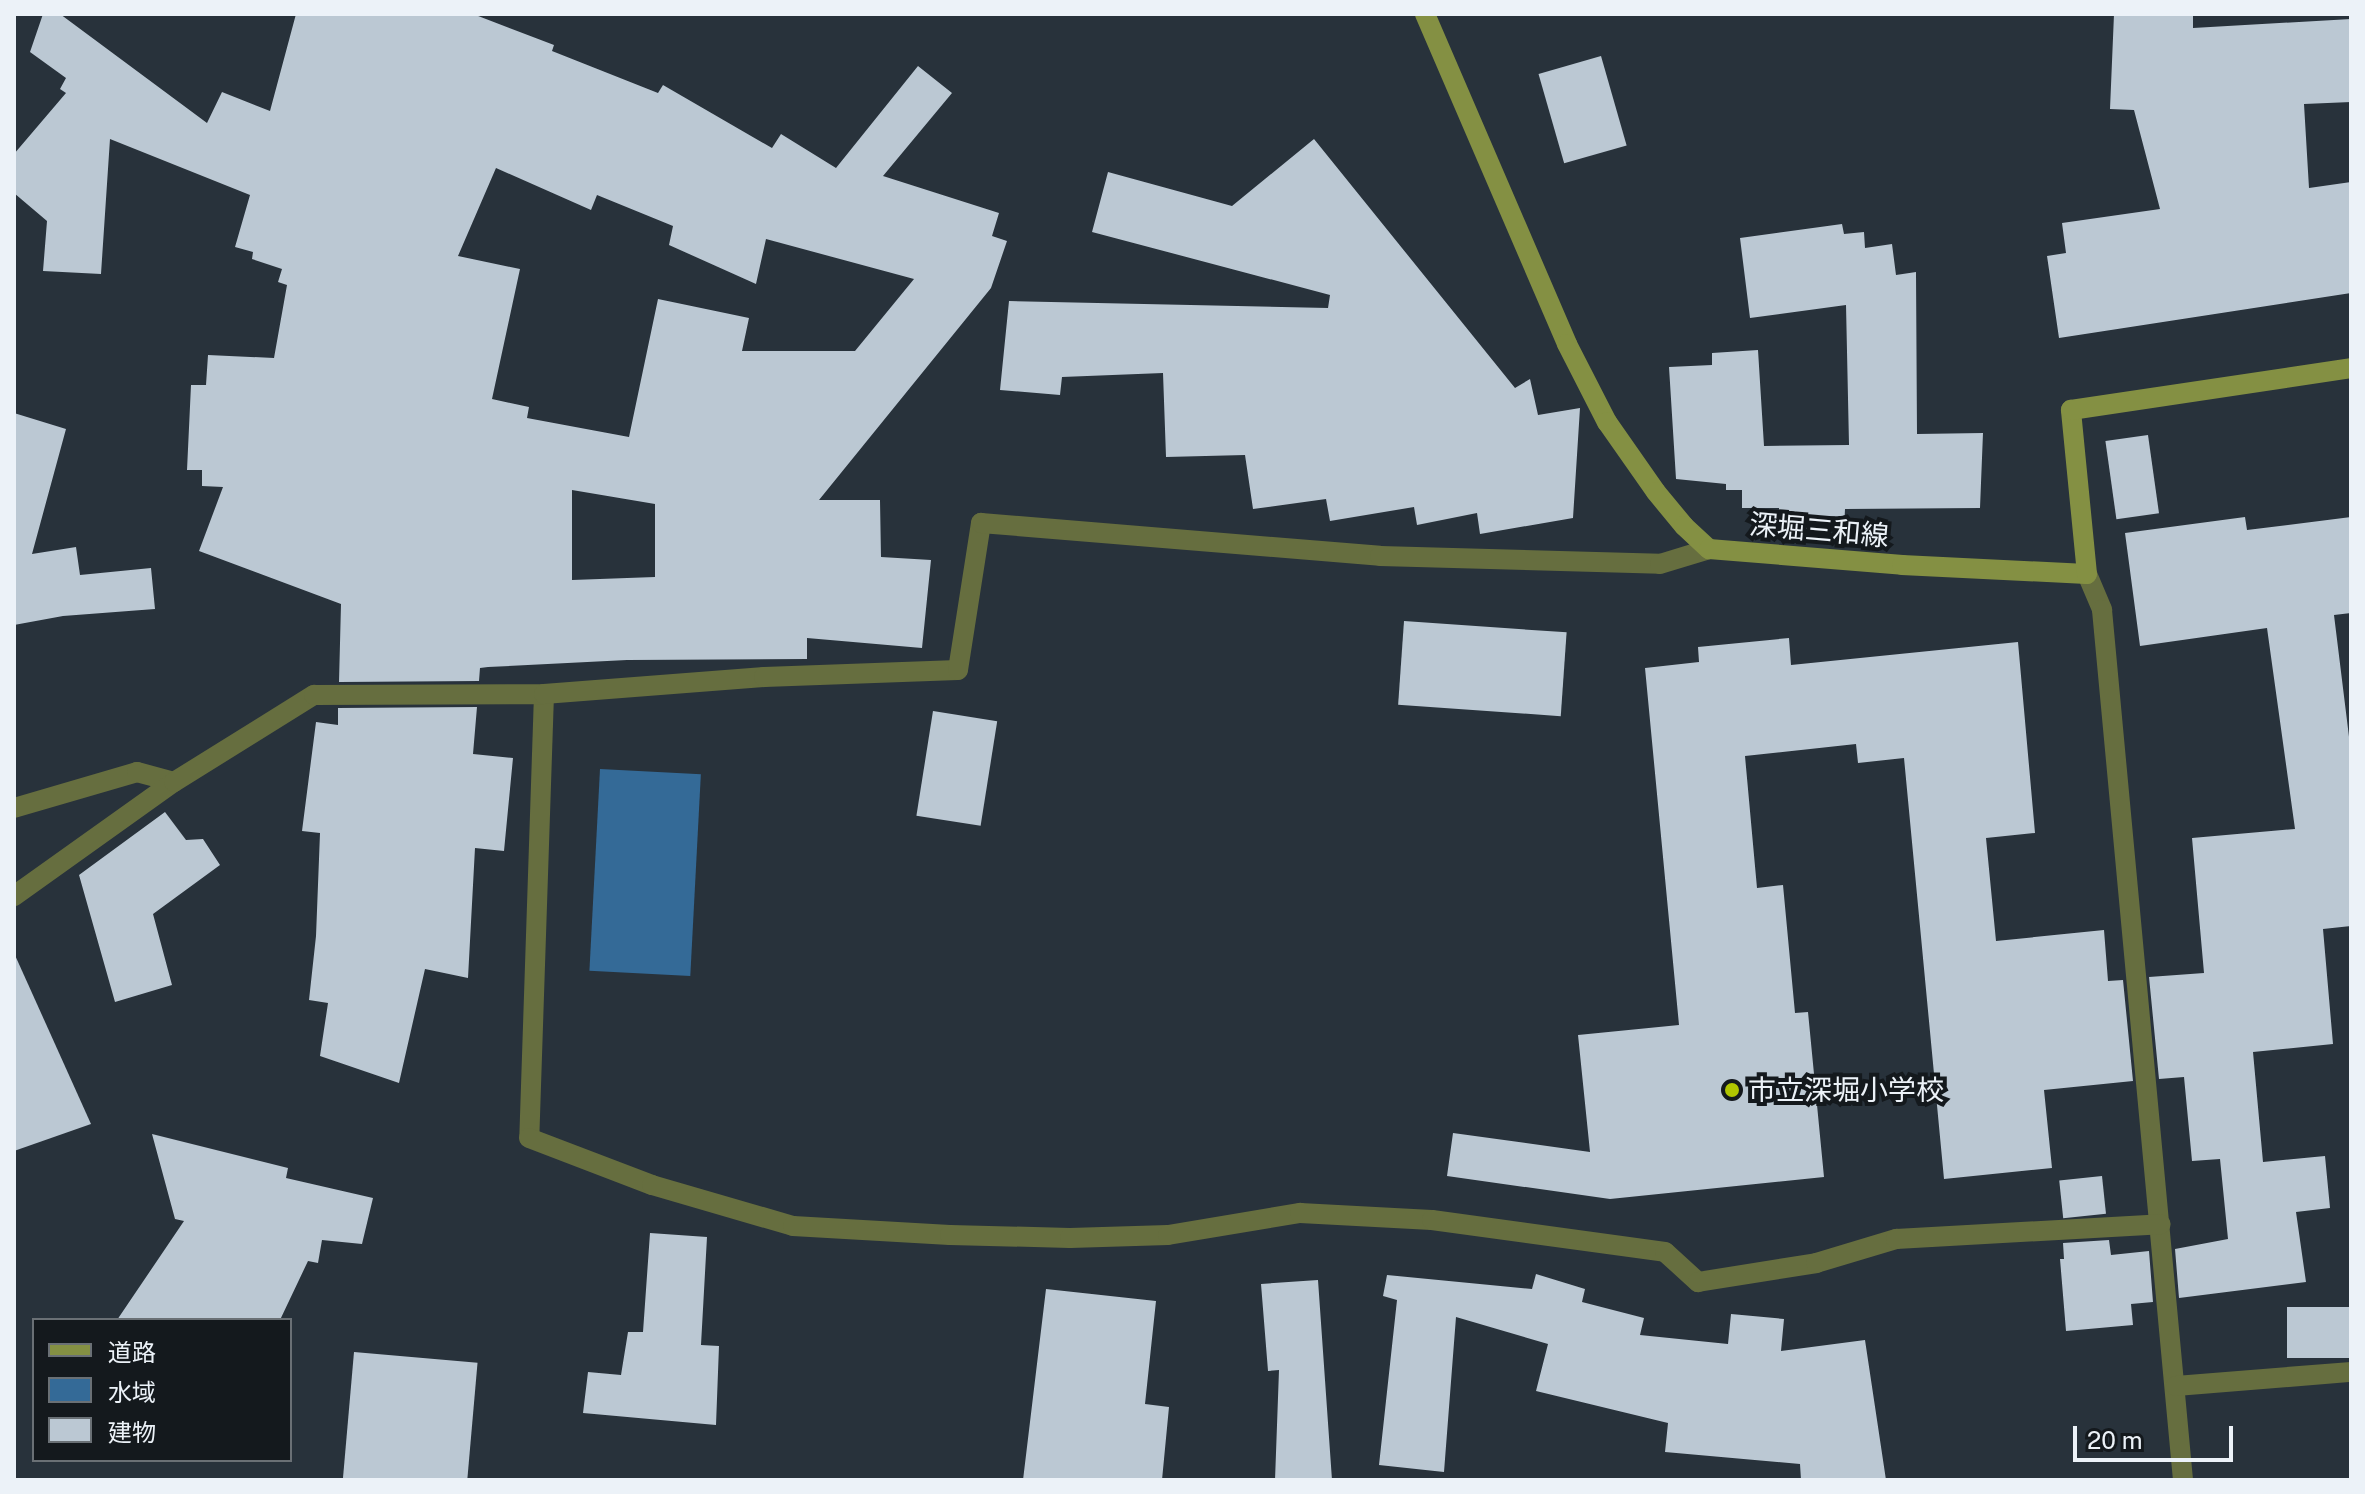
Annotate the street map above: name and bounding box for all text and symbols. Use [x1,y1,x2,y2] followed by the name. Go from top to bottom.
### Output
[1748,507,1890,553] street label: 深堀三和線
[1748,1073,1944,1107] place label: 市立深堀小学校
[1723,1081,1741,1099] marker: 市立深堀小学校
[32,1318,292,1462] legend
[108,1338,156,1366] text: 道路
[108,1378,156,1406] text: 水域
[2077,1410,2237,1460] scale bar
[108,1418,156,1446] text: 建物
[2087,1426,2143,1454] text: 20 m

